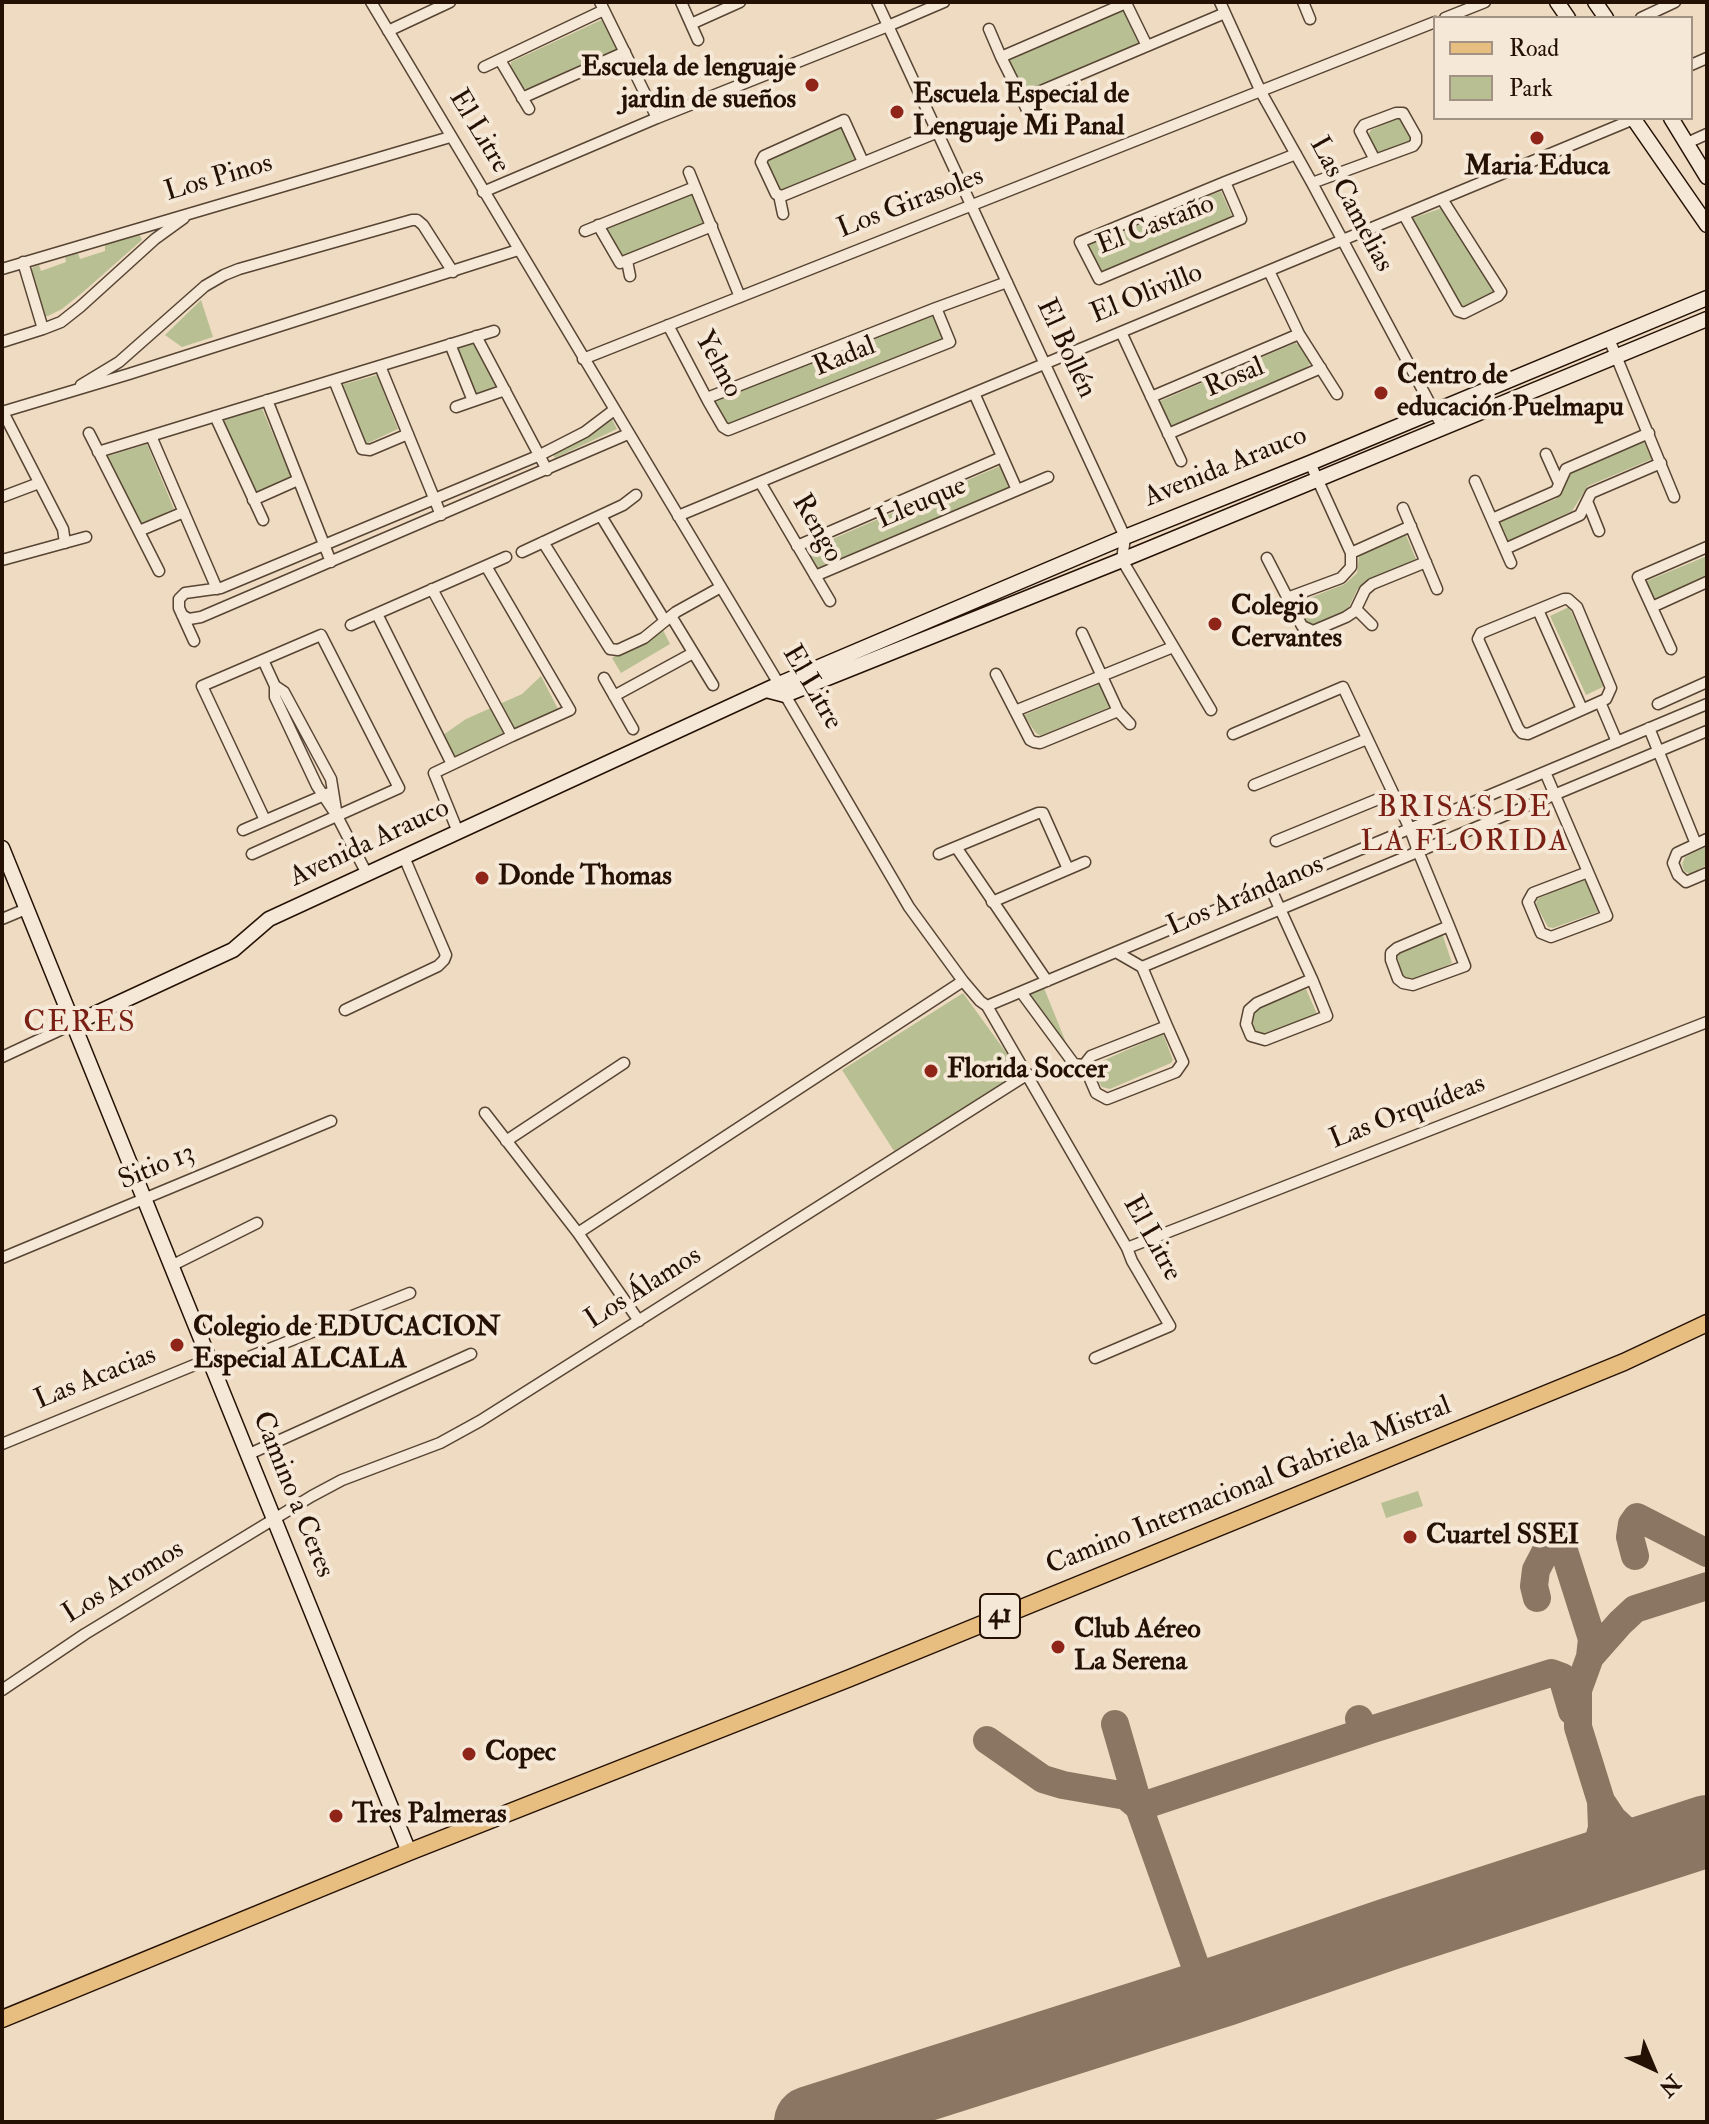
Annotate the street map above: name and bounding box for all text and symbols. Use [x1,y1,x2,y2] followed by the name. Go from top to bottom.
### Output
[1433,16,1693,120] legend
[1509,33,1559,64] text: Road
[581,52,796,118] place label: Escuela de lenguaje jardin de sueños
[1509,73,1553,104] text: Park
[803,76,821,94] marker: Escuela de lenguaje jardin de sueños
[913,79,1129,145] place label: Escuela Especial de Lenguaje Mi Panal
[440,84,516,180] street label: El Litre
[888,103,906,121] marker: Escuela Especial de Lenguaje Mi Panal
[1528,129,1546,147] marker: Maria Educa
[1300,132,1400,278] street label: Las Camelias
[161,148,277,210] street label: Los Pinos
[1465,151,1609,185] place label: Maria Educa
[833,161,989,247] street label: Los Girasoles
[1092,188,1220,264] street label: El Castaño
[1086,257,1208,333] street label: El Olivillo
[1028,294,1102,404] street label: El Bollén
[686,326,748,404] street label: Yelmo
[809,330,881,386] street label: Radal
[1200,352,1270,406] street label: Rosal
[1397,360,1624,426] place label: Centro de educación Puelmapu
[1372,384,1390,402] marker: Centro de educación Puelmapu
[1140,420,1312,516] street label: Avenida Arauco
[872,470,972,538] street label: Lleuque
[783,489,849,569] street label: Rengo
[1231,591,1342,657] place label: Colegio Cervantes
[1206,615,1224,633] marker: Colegio Cervantes
[773,640,849,736] street label: El Litre
[285,792,455,896] street label: Avenida Arauco
[1360,792,1570,862] district label: BRISAS DE LA FLORIDA
[1163,849,1329,945] street label: Los Arándanos
[498,861,672,895] place label: Donde Thomas
[473,869,491,887] marker: Donde Thomas
[23,1007,137,1043] district label: CERES
[947,1054,1108,1088] place label: Florida Soccer
[922,1062,940,1080] marker: Florida Soccer
[1326,1068,1490,1158] street label: Las Orquídeas
[114,1137,200,1199] street label: Sitio 13
[1114,1191,1188,1287] street label: El Litre
[580,1240,708,1338] street label: Los Álamos
[193,1312,500,1378] place label: Colegio de EDUCACION Especial ALCALA
[168,1336,186,1354] marker: Colegio de EDUCACION Especial ALCALA
[30,1339,162,1419] street label: Las Acacias
[1042,1390,1456,1584] street label: Camino Internacional Gabriela Mistral
[243,1407,341,1583] street label: Camino a Ceres
[1426,1520,1579,1554] place label: Cuartel SSEI
[1401,1528,1419,1546] marker: Cuartel SSEI
[57,1534,191,1632] street label: Los Aromos
[980,1594,1020,1638] road number: 41
[1074,1614,1201,1680] place label: Club Aéreo La Serena
[1049,1638,1067,1656] marker: Club Aéreo La Serena
[485,1737,556,1771] place label: Copec
[460,1745,478,1763] marker: Copec
[352,1799,507,1833] place label: Tres Palmeras
[327,1807,345,1825] marker: Tres Palmeras
[1613,2028,1693,2108] north arrow
[1653,2068,1686,2102] text: N

